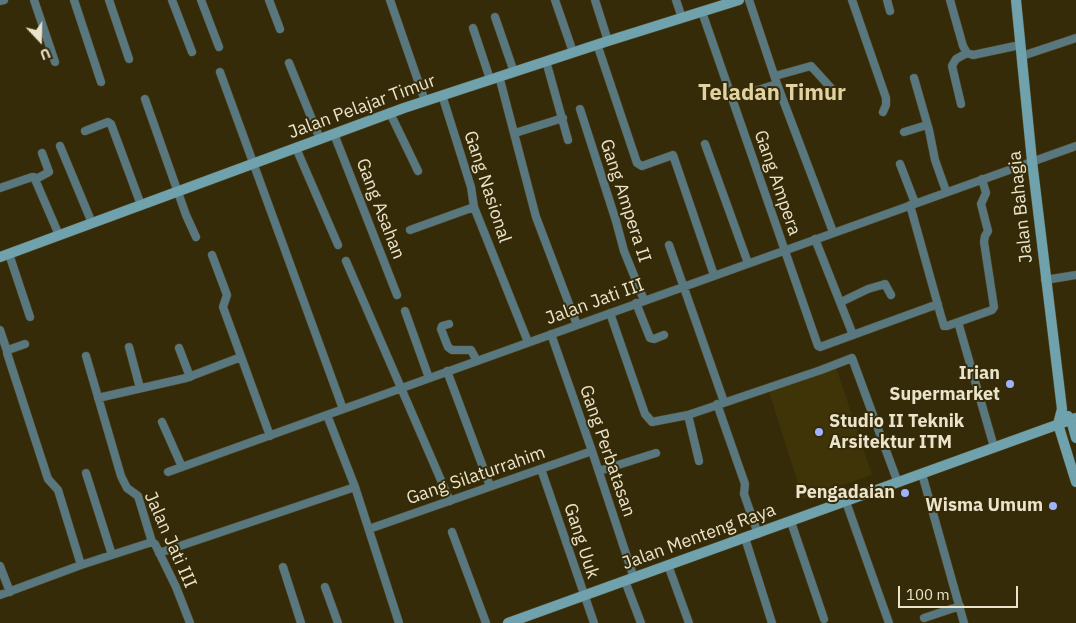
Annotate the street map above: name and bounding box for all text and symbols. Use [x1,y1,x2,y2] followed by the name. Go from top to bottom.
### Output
[15,15,65,65] north arrow
[38,44,53,64] text: U
[285,70,439,144] street label: Jalan Pelajar Timur
[698,81,846,107] district label: Teladan Timur
[459,128,515,246] street label: Gang Nasional
[749,128,805,238] street label: Gang Ampera
[595,137,655,265] street label: Gang Ampera II
[1004,150,1038,264] street label: Jalan Bahagia
[351,156,409,262] street label: Gang Asahan
[543,274,647,330] street label: Jalan Jati III
[889,363,1000,406] place label: Irian Supermarket
[1004,378,1016,390] marker: Irian Supermarket
[574,382,640,520] street label: Gang Perbatasan
[829,411,964,454] place label: Studio II Teknik Arsitektur ITM
[813,426,825,438] marker: Studio II Teknik Arsitektur ITM
[404,442,548,510] street label: Gang Silaturrahim
[795,482,895,504] place label: Pengadaian
[899,487,911,499] marker: Pengadaian
[139,488,201,592] street label: Jalan Jati III
[925,495,1043,517] place label: Wisma Umum
[619,499,779,575] street label: Jalan Menteng Raya
[1047,500,1059,512] marker: Wisma Umum
[559,501,603,581] street label: Gang Uuk
[901,576,1021,608] scale bar
[906,585,950,604] text: 100 m

